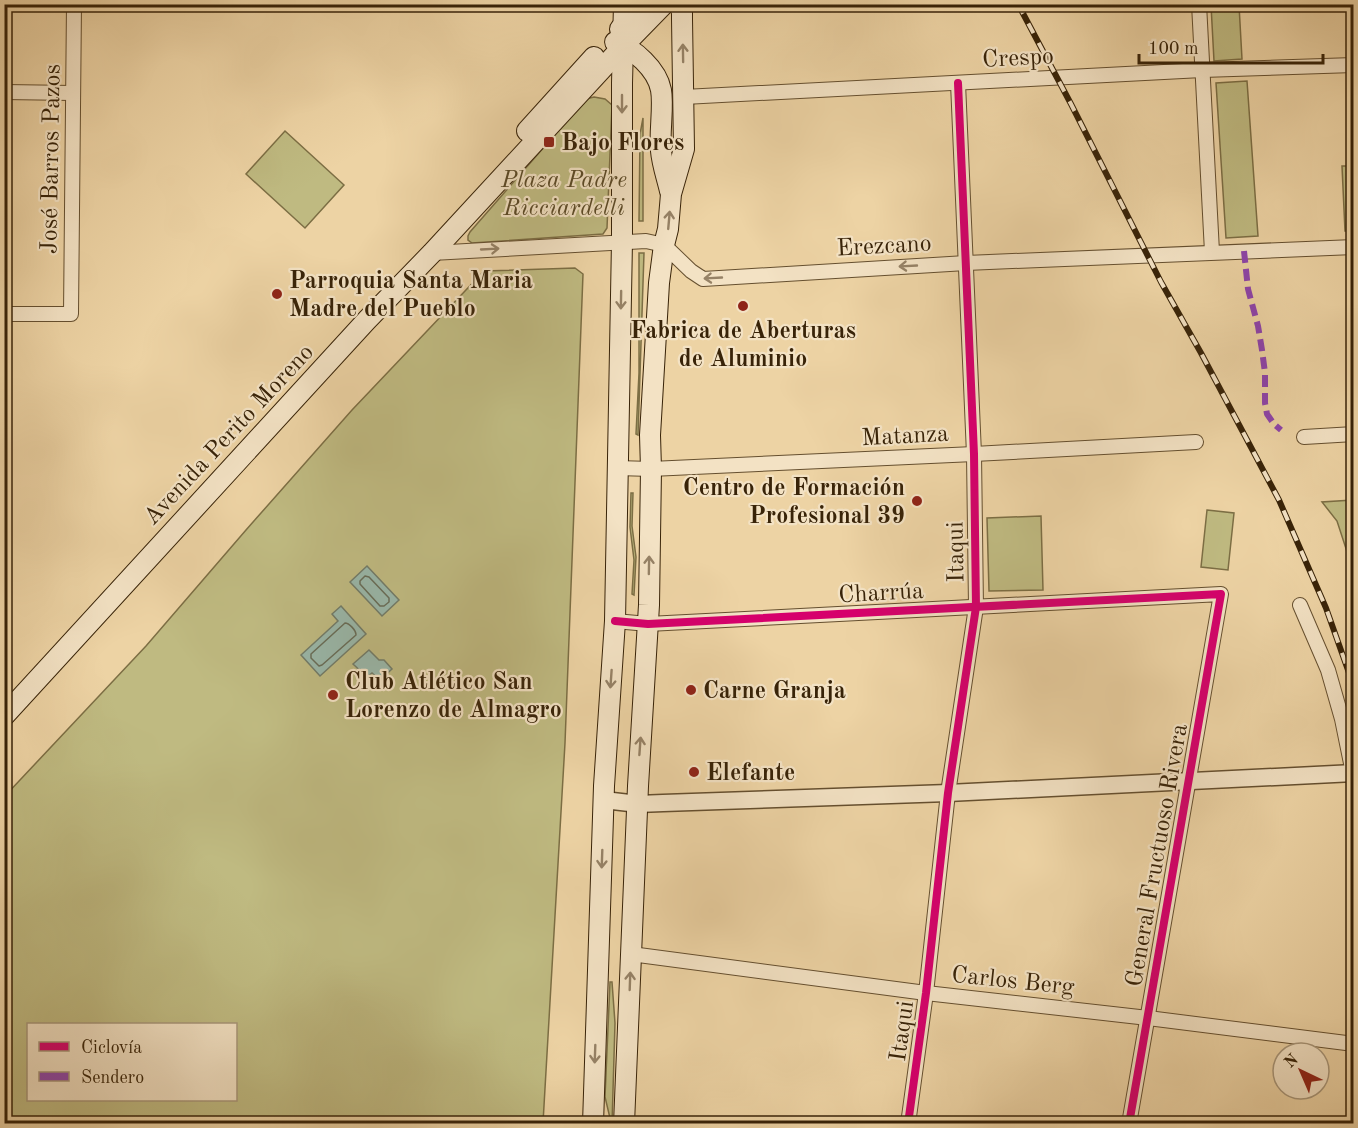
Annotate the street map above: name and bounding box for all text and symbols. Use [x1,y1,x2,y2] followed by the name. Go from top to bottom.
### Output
[1139,27,1324,65] scale bar
[1148,40,1199,58] text: 100 m
[678,44,689,64] one-way arrow
[982,45,1055,73] street label: Crespo
[38,64,66,254] street label: José Barros Pazos
[616,93,628,113] one-way arrow
[561,132,684,156] place label: Bajo Flores
[542,135,556,149] marker: Bajo Flores
[500,169,627,221] park label: Plaza Padre Ricciardelli
[664,210,675,230] one-way arrow
[836,233,932,261] street label: Erezcano
[480,243,500,254] one-way arrow
[899,261,919,272] one-way arrow
[289,270,533,322] place label: Parroquia Santa Maria Madre del Pueblo
[704,273,724,284] one-way arrow
[270,287,284,301] marker: Parroquia Santa Maria Madre del Pueblo
[615,289,627,309] one-way arrow
[736,299,750,313] marker: Fabrica de Aberturas de Aluminio
[630,320,856,372] place label: Fabrica de Aberturas de Aluminio
[140,340,319,530] street label: Avenida Perito Moreno
[861,423,950,451] street label: Matanza
[683,477,905,529] place label: Centro de Formación Profesional 39
[910,494,924,508] marker: Centro de Formación Profesional 39
[944,521,970,583] street label: Itaqui
[643,556,655,576] one-way arrow
[838,580,924,608] street label: Charrúa
[606,669,617,689] one-way arrow
[345,671,562,723] place label: Club Atlético San Lorenzo de Almagro
[703,680,846,704] place label: Carne Granja
[684,683,698,697] marker: Carne Granja
[326,688,340,702] marker: Club Atlético San Lorenzo de Almagro
[1123,722,1193,989] street label: General Fructuoso Rivera
[635,736,646,756] one-way arrow
[706,762,795,786] place label: Elefante
[687,765,701,779] marker: Elefante
[596,848,608,868] one-way arrow
[950,964,1076,1000] street label: Carlos Berg
[624,972,636,992] one-way arrow
[887,999,919,1063] street label: Itaqui
[27,1023,237,1101] legend
[81,1039,142,1057] text: Ciclovía
[1271,1041,1331,1101] north arrow
[589,1043,601,1063] one-way arrow
[1282,1051,1302,1072] text: N
[81,1069,144,1087] text: Sendero

